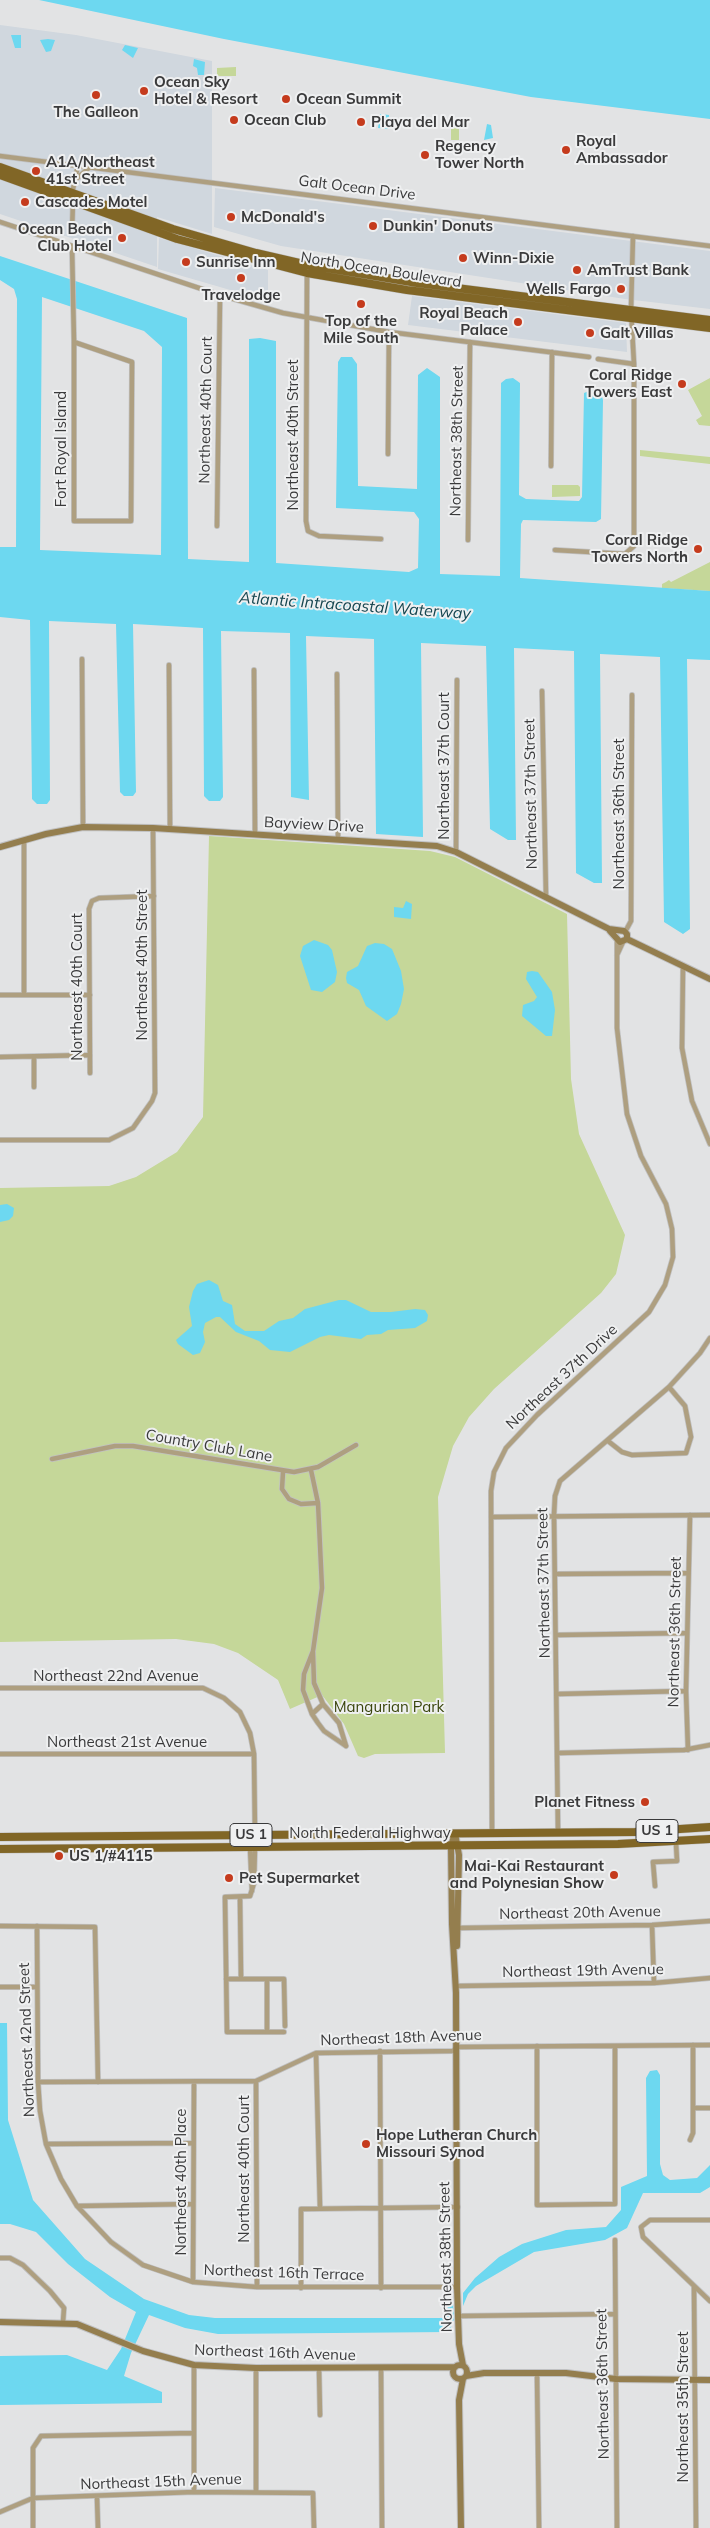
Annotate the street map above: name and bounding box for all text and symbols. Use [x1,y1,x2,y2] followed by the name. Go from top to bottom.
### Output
[154,73,258,108] place label: Ocean Sky Hotel & Resort
[138,85,150,97] marker: Ocean Sky Hotel & Resort
[90,89,102,101] marker: The Galleon
[296,90,401,108] place label: Ocean Summit
[280,93,292,105] marker: Ocean Summit
[53,103,139,121] place label: The Galleon
[244,111,326,129] place label: Ocean Club
[371,113,469,131] place label: Playa del Mar
[228,114,240,126] marker: Ocean Club
[355,116,367,128] marker: Playa del Mar
[576,132,668,167] place label: Royal Ambassador
[435,137,524,172] place label: Regency Tower North
[560,144,572,156] marker: Royal Ambassador
[419,149,431,161] marker: Regency Tower North
[46,153,155,188] place label: A1A/Northeast 41st Street
[30,165,42,177] marker: A1A/Northeast 41st Street
[298,172,416,204] street label: Galt Ocean Drive
[35,193,147,211] place label: Cascades Motel
[19,196,31,208] marker: Cascades Motel
[241,208,325,226] place label: McDonald's
[225,211,237,223] marker: McDonald's
[383,217,493,235] place label: Dunkin' Donuts
[18,220,112,255] place label: Ocean Beach Club Hotel
[367,220,379,232] marker: Dunkin' Donuts
[116,232,128,244] marker: Ocean Beach Club Hotel
[299,248,463,292] street label: North Ocean Boulevard
[473,249,554,267] place label: Winn-Dixie
[457,252,469,264] marker: Winn-Dixie
[196,253,276,271] place label: Sunrise Inn
[180,256,192,268] marker: Sunrise Inn
[587,261,689,279] place label: AmTrust Bank
[571,264,583,276] marker: AmTrust Bank
[235,272,247,284] marker: Travelodge
[526,280,611,298] place label: Wells Fargo
[615,283,627,295] marker: Wells Fargo
[201,286,281,304] place label: Travelodge
[355,298,367,310] marker: Top of the Mile South
[419,304,508,339] place label: Royal Beach Palace
[323,312,399,347] place label: Top of the Mile South
[512,316,524,328] marker: Royal Beach Palace
[600,324,673,342] place label: Galt Villas
[584,327,596,339] marker: Galt Villas
[196,336,216,484] street label: Northeast 40th Court
[284,360,302,510] street label: Northeast 40th Street
[447,365,467,517] street label: Northeast 38th Street
[585,366,672,401] place label: Coral Ridge Towers East
[676,378,688,390] marker: Coral Ridge Towers East
[52,391,70,507] street label: Fort Royal Island
[591,531,688,566] place label: Coral Ridge Towers North
[692,543,704,555] marker: Coral Ridge Towers North
[239,588,471,624] water label: Atlantic Intracoastal Waterway
[435,692,453,840] street label: Northeast 37th Court
[521,718,541,870] street label: Northeast 37th Street
[610,739,628,889] street label: Northeast 36th Street
[264,813,364,837] street label: Bayview Drive
[133,890,151,1040] street label: Northeast 40th Street
[68,913,86,1061] street label: Northeast 40th Court
[503,1321,621,1433] street label: Northeast 37th Drive
[144,1426,274,1466] street label: Country Club Lane
[534,1507,554,1659] street label: Northeast 37th Street
[665,1556,685,1708] street label: Northeast 36th Street
[33,1667,199,1685] street label: Northeast 22nd Avenue
[334,1698,444,1716] park label: Mangurian Park
[47,1733,207,1751] street label: Northeast 21st Avenue
[534,1793,635,1811] place label: Planet Fitness
[639,1796,651,1808] marker: Planet Fitness
[636,1820,678,1842] road number: US 1
[230,1824,272,1846] road number: US 1
[289,1824,451,1842] street label: North Federal Highway
[69,1847,153,1865] place label: US 1/#4115
[53,1850,65,1862] marker: US 1/#4115
[450,1857,604,1892] place label: Mai-Kai Restaurant and Polynesian Show
[239,1869,359,1887] place label: Pet Supermarket
[608,1869,620,1881] marker: Mai-Kai Restaurant and Polynesian Show
[223,1872,235,1884] marker: Pet Supermarket
[499,1903,661,1923] street label: Northeast 20th Avenue
[502,1961,664,1981] street label: Northeast 19th Avenue
[15,1962,39,2118] street label: Northeast 42nd Street
[320,2026,482,2050] street label: Northeast 18th Avenue
[235,2095,253,2243] street label: Northeast 40th Court
[172,2108,190,2256] street label: Northeast 40th Place
[376,2126,537,2161] place label: Hope Lutheran Church Missouri Synod
[360,2138,372,2150] marker: Hope Lutheran Church Missouri Synod
[436,2181,456,2333] street label: Northeast 38th Street
[203,2261,365,2285] street label: Northeast 16th Terrace
[593,2308,613,2460] street label: Northeast 36th Street
[674,2332,692,2482] street label: Northeast 35th Street
[194,2341,356,2365] street label: Northeast 16th Avenue
[80,2470,242,2494] street label: Northeast 15th Avenue

